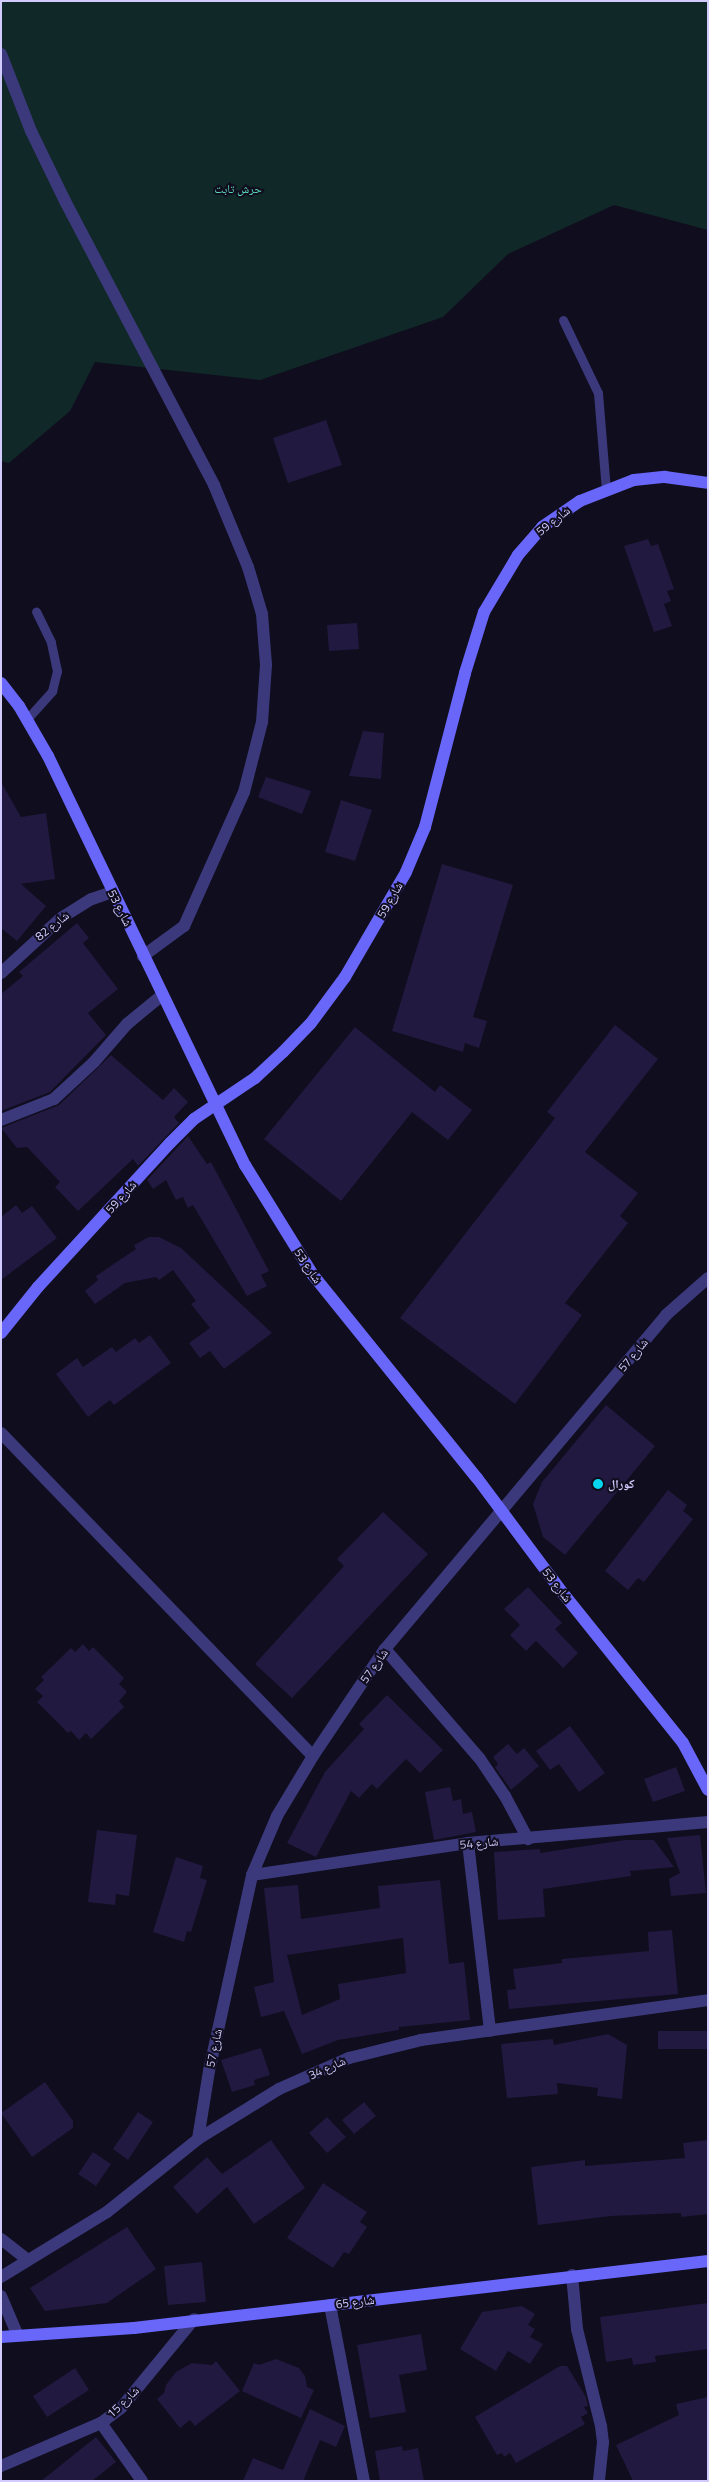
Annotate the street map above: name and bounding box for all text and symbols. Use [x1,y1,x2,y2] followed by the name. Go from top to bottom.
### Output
[214,182,262,196] park label: حرش تابت
[533,503,573,539] street label: شارع 59
[374,880,406,920] street label: شارع 59
[105,887,135,929] street label: شارع 53
[32,908,72,944] street label: شارع 82
[103,1178,139,1216] street label: شارع 59
[291,1246,325,1286] street label: شارع 53
[615,1335,651,1375] street label: شارع 57
[608,1477,634,1491] place label: كورال
[592,1478,604,1490] marker: كورال
[539,1565,575,1605] street label: شارع 53
[357,1646,391,1686] street label: شارع 57
[459,1834,499,1852] street label: شارع 54
[203,2027,225,2069] street label: شارع 57
[306,2054,348,2082] street label: شارع 34
[335,2292,375,2312] street label: شارع 65
[104,2383,142,2421] street label: شارع 15

